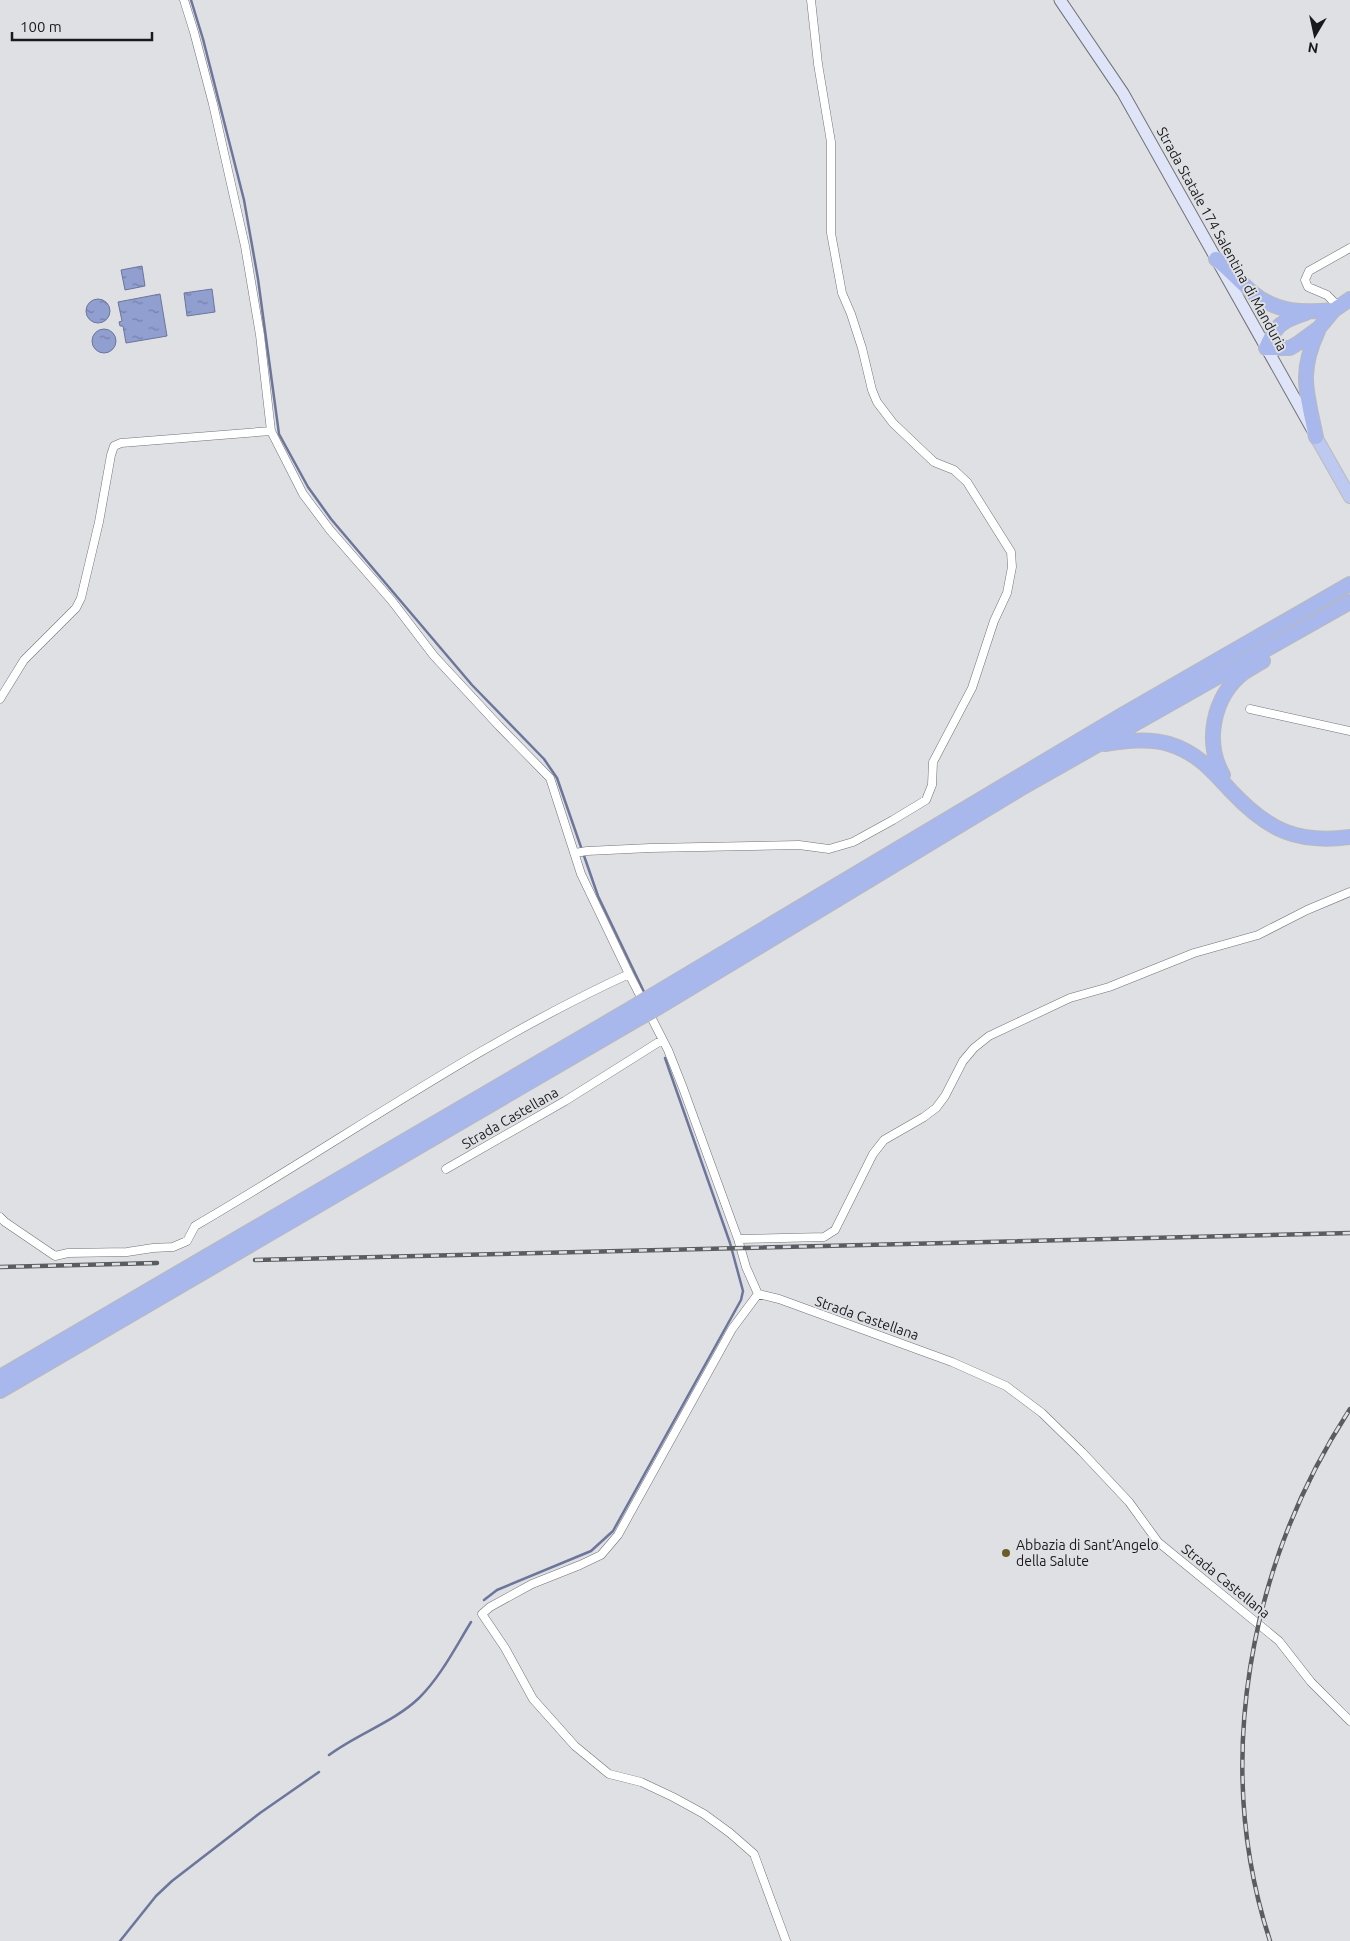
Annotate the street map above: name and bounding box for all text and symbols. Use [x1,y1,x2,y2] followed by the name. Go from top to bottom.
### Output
[12,10,152,42] scale bar
[1290,10,1340,60] north arrow
[20,18,62,35] text: 100 m
[1307,39,1319,57] text: N
[1154,124,1290,354] street label: Strada Statale 174 Salentina di Manduria
[459,1084,561,1152] street label: Strada Castellana
[813,1293,921,1343] street label: Strada Castellana
[1016,1537,1159,1569] place label: Abbazia di Sant’Angelo della Salute
[1179,1541,1273,1621] street label: Strada Castellana
[1000,1547,1012,1559] marker: Abbazia di Sant’Angelo della Salute

